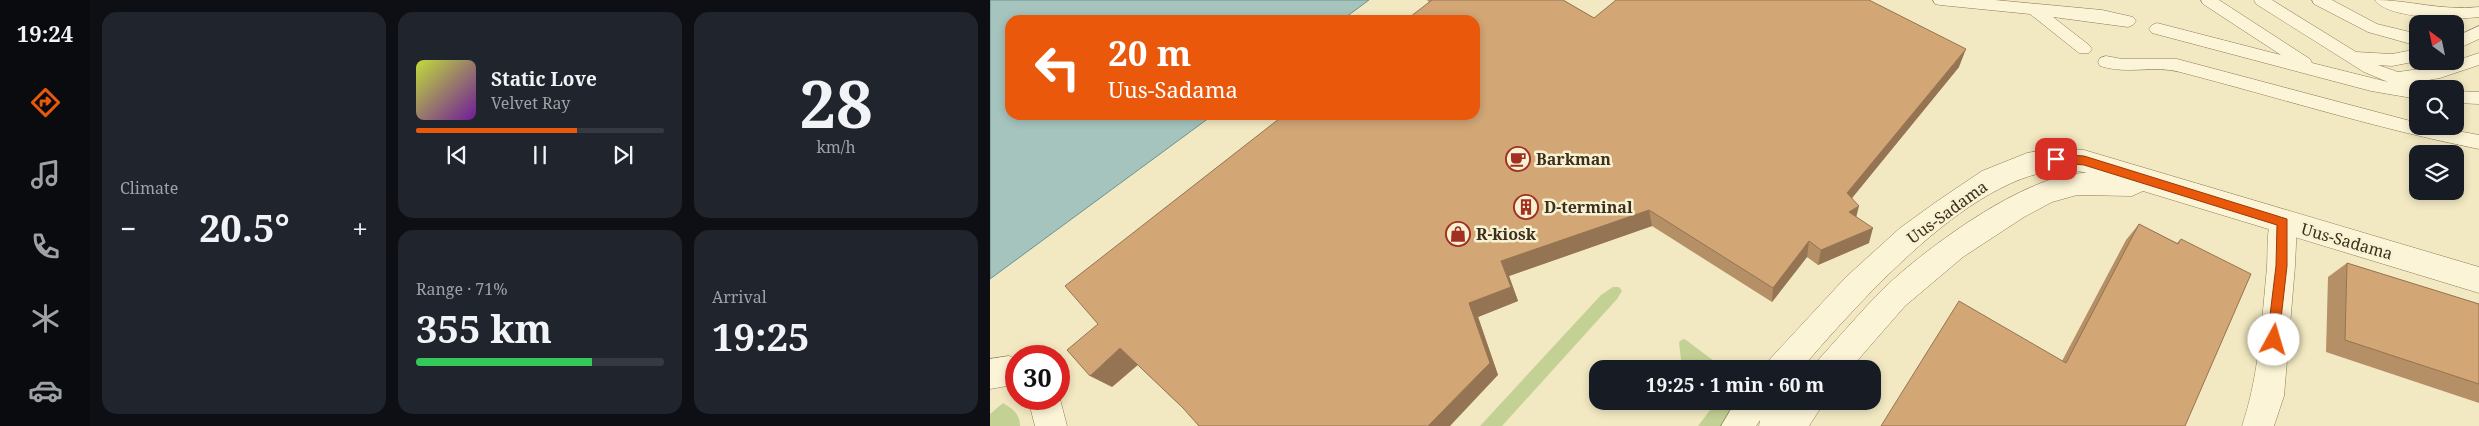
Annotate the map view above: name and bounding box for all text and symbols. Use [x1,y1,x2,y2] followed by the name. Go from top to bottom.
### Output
[2409,15,2464,70] north arrow
[2409,15,2464,200] map controls
[17,18,73,48] text: 19:24
[1108,29,1191,76] text: 20 m
[1025,35,1090,100] icon: left
[799,59,873,147] text: 28
[491,66,597,92] text: Static Love
[1108,74,1238,104] text: Uus-Sadama
[2409,80,2464,135] button: search
[28,85,63,120] icon: directions
[491,92,570,114] text: Velvet Ray
[816,136,856,158] text: km/h
[2035,138,2077,180] pin
[443,141,471,169] icon: previous
[526,141,554,169] icon: pause
[609,141,637,169] icon: next
[2042,145,2070,173] icon: arrive
[2409,145,2464,200] button: layers
[1505,146,1531,172] cafe icon: Barkman
[1536,148,1611,170] place label: Barkman
[28,157,63,192] icon: music
[1902,175,1992,249] street label: Uus-Sadama
[120,177,178,199] text: Climate
[1513,194,1539,220] building icon: D-terminal
[1544,196,1633,218] place label: D-terminal
[199,201,290,253] text: 20.5°
[120,209,136,247] text: −
[352,209,368,247] text: +
[2299,217,2395,265] street label: Uus-Sadama
[1445,221,1471,247] shop icon: R-kiosk
[1476,223,1537,245] place label: R-kiosk
[28,229,63,264] icon: phone
[416,278,508,300] text: Range · 71%
[712,286,767,308] text: Arrival
[28,301,63,336] icon: climate
[416,302,552,354] text: 355 km
[712,310,809,362] text: 19:25
[2247,313,2299,365] position arrow
[1005,345,1070,410] speed limit sign: 30
[1646,372,1824,398] text: 19:25 · 1 min · 60 m
[28,373,63,408] icon: car

